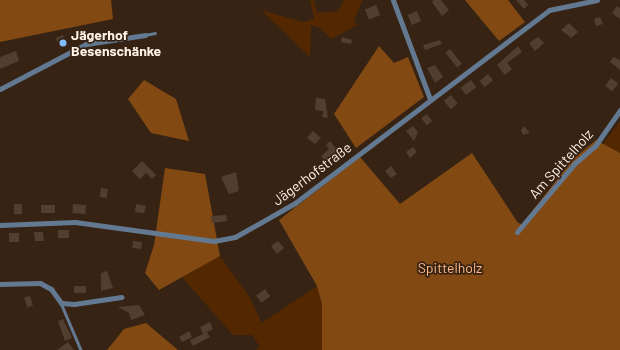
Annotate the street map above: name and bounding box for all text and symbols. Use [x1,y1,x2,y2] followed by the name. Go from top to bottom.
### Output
[71,27,161,60] place label: Jägerhof Besenschänke
[58,38,68,48] marker: Jägerhof Besenschänke
[525,126,597,202] street label: Am Spittelholz
[269,139,355,209] street label: Jägerhofstraße
[418,260,482,276] park label: Spittelholz

